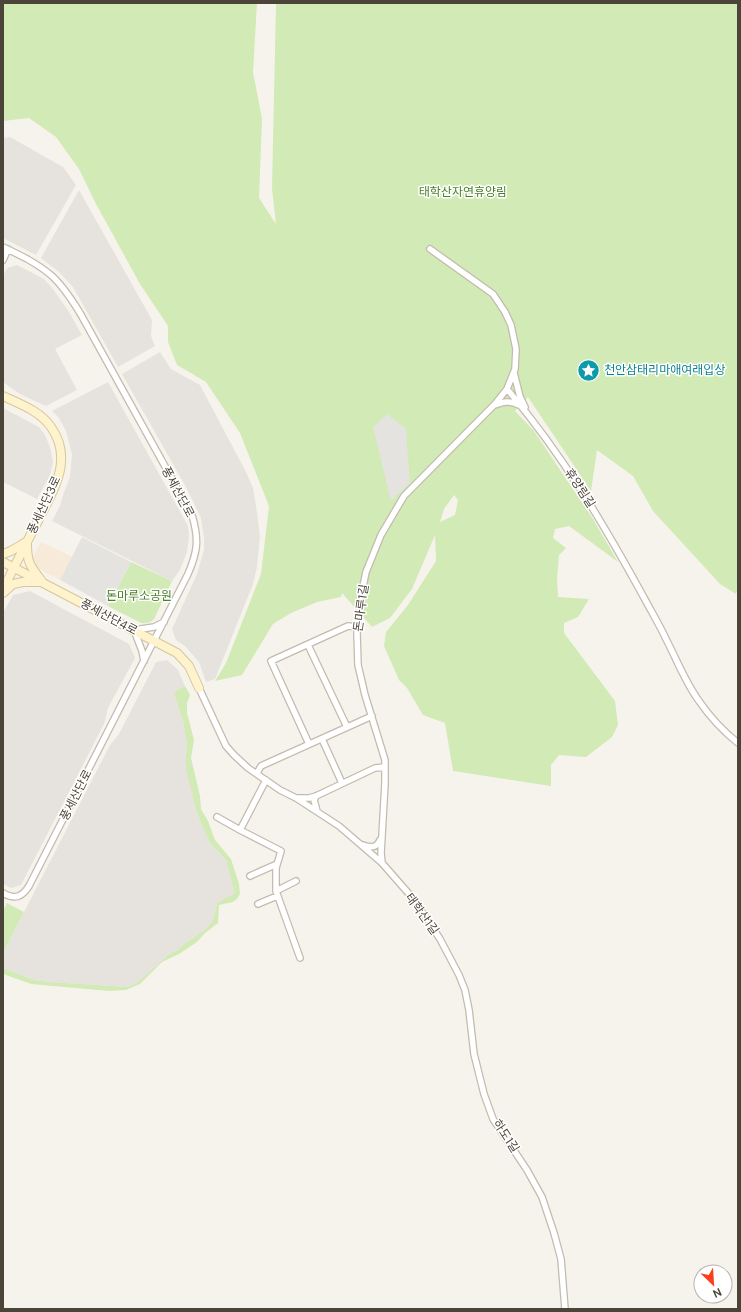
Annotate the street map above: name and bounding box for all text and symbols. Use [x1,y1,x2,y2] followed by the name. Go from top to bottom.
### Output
[419,184,507,200] park label: 태학산자연휴양림
[575,357,601,383] place icon: 천안삼태리마애여래입상
[604,362,725,378] place label: 천안삼태리마애여래입상
[158,464,198,520] street label: 풍세산단로
[561,465,599,511] street label: 휴양림길
[24,473,64,537] street label: 풍세산단3로
[350,583,372,633] street label: 돈마루1길
[106,588,172,604] park label: 돈마루소공원
[78,595,140,639] street label: 풍세산단4로
[56,767,96,823] street label: 풍세산단로
[401,890,443,938] street label: 태학산1길
[489,1116,523,1156] street label: 하도1길
[693,1264,733,1304] north arrow
[711,1285,724,1301] text: N

